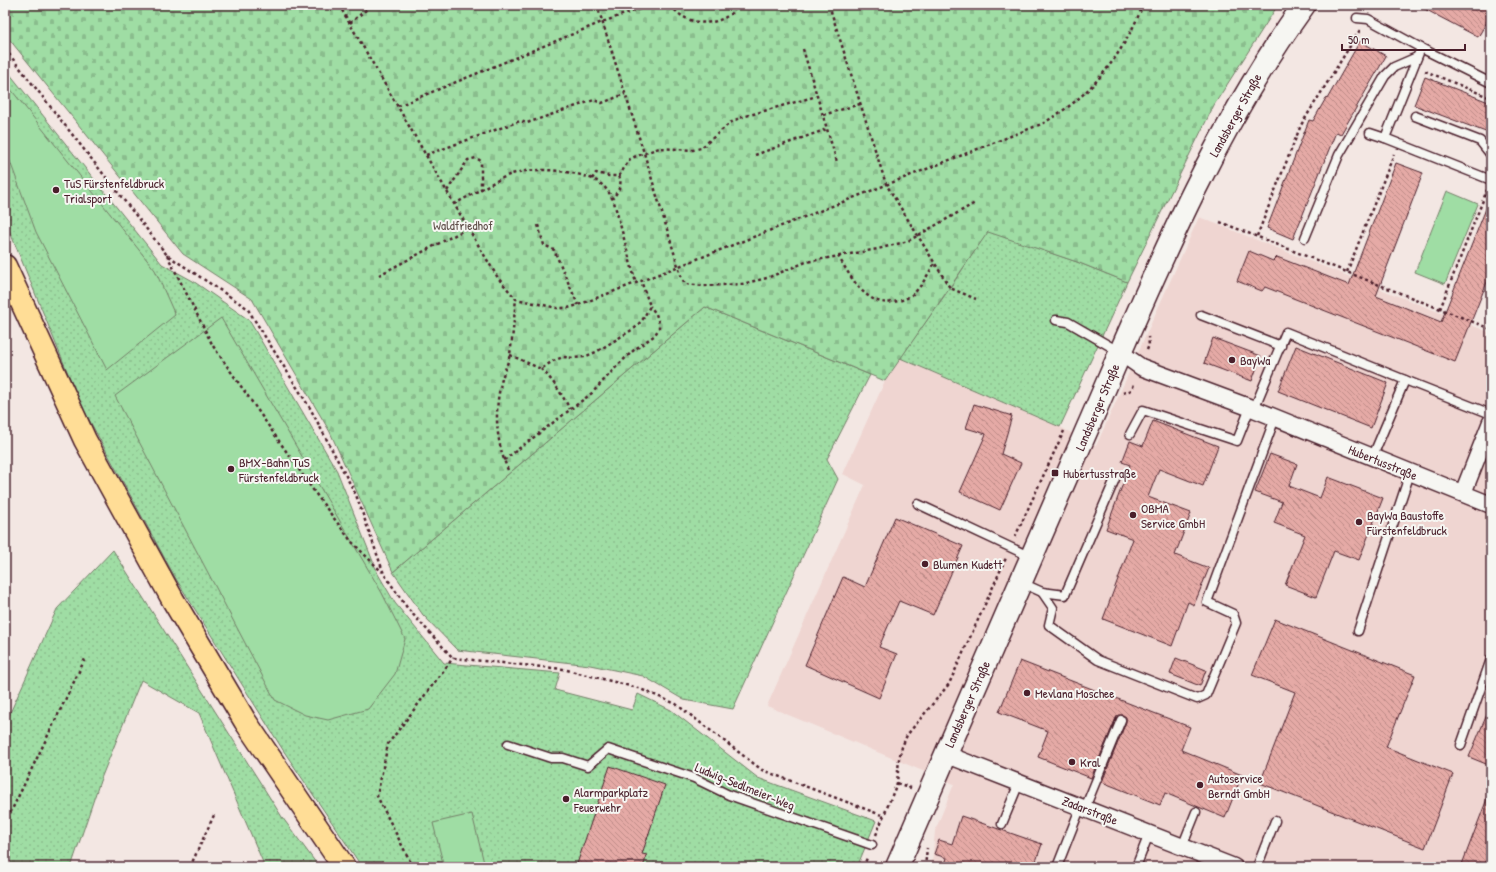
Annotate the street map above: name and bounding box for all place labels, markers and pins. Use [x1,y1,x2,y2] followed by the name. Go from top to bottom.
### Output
[64,174,165,207] place label: TuS Fürstenfeldbruck Trialsport
[51,185,61,195] marker: TuS Fürstenfeldbruck Trialsport
[1240,351,1270,369] place label: BayWa
[1227,355,1237,365] marker: BayWa
[238,453,320,486] place label: BMX-Bahn TuS Fürstenfeldbruck
[226,464,236,474] marker: BMX-Bahn TuS Fürstenfeldbruck
[1063,464,1136,482] place label: Hubertusstraße
[1050,468,1060,478] marker: Hubertusstraße
[1141,499,1205,532] place label: OBMA Service GmbH
[1366,506,1448,539] place label: BayWa Baustoffe Fürstenfeldbruck
[1128,510,1138,520] marker: OBMA Service GmbH
[1354,517,1364,527] marker: BayWa Baustoffe Fürstenfeldbruck
[933,555,1003,573] place label: Blumen Kudett
[920,559,930,569] marker: Blumen Kudett
[1035,684,1114,702] place label: Mevlana Moschee
[1022,688,1032,698] marker: Mevlana Moschee
[1080,753,1101,771] place label: Kral
[1067,757,1077,767] marker: Kral
[1208,769,1270,802] place label: Autoservice Berndt GmbH
[1195,780,1205,790] marker: Autoservice Berndt GmbH
[573,783,648,816] place label: Alarmparkplatz Feuerwehr
[561,794,571,804] marker: Alarmparkplatz Feuerwehr

